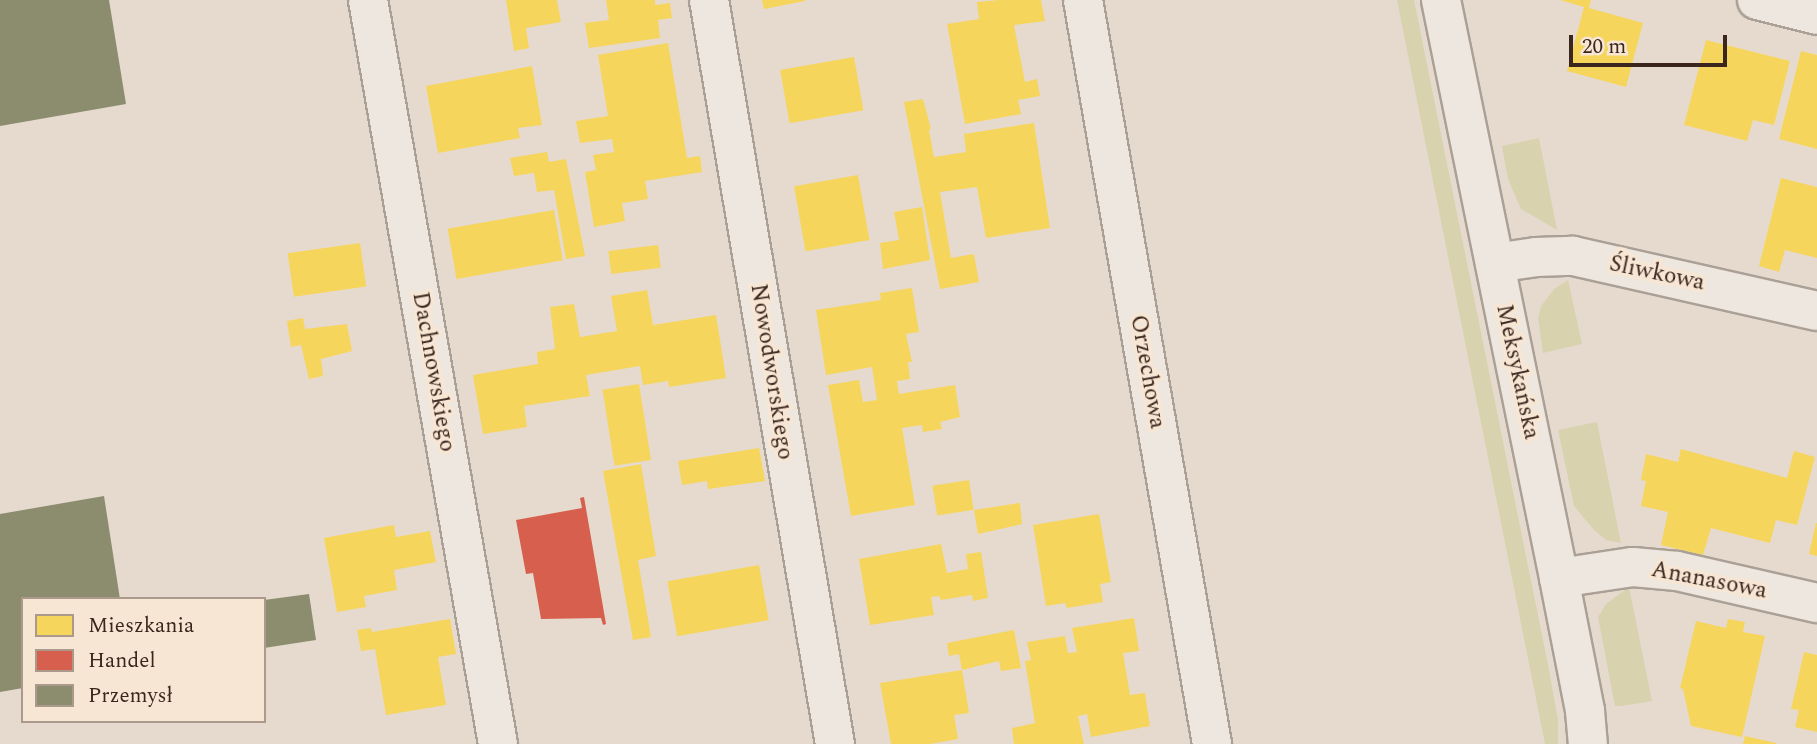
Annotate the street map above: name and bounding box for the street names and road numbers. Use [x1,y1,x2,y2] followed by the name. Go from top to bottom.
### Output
[1607,250,1707,298] street label: Śliwkowa
[743,282,799,462] street label: Nowodworskiego
[405,290,461,454] street label: Dachnowskiego
[1489,302,1545,442] street label: Meksykańska
[1123,313,1171,431] street label: Orzechowa
[1649,556,1769,606] street label: Ananasowa

